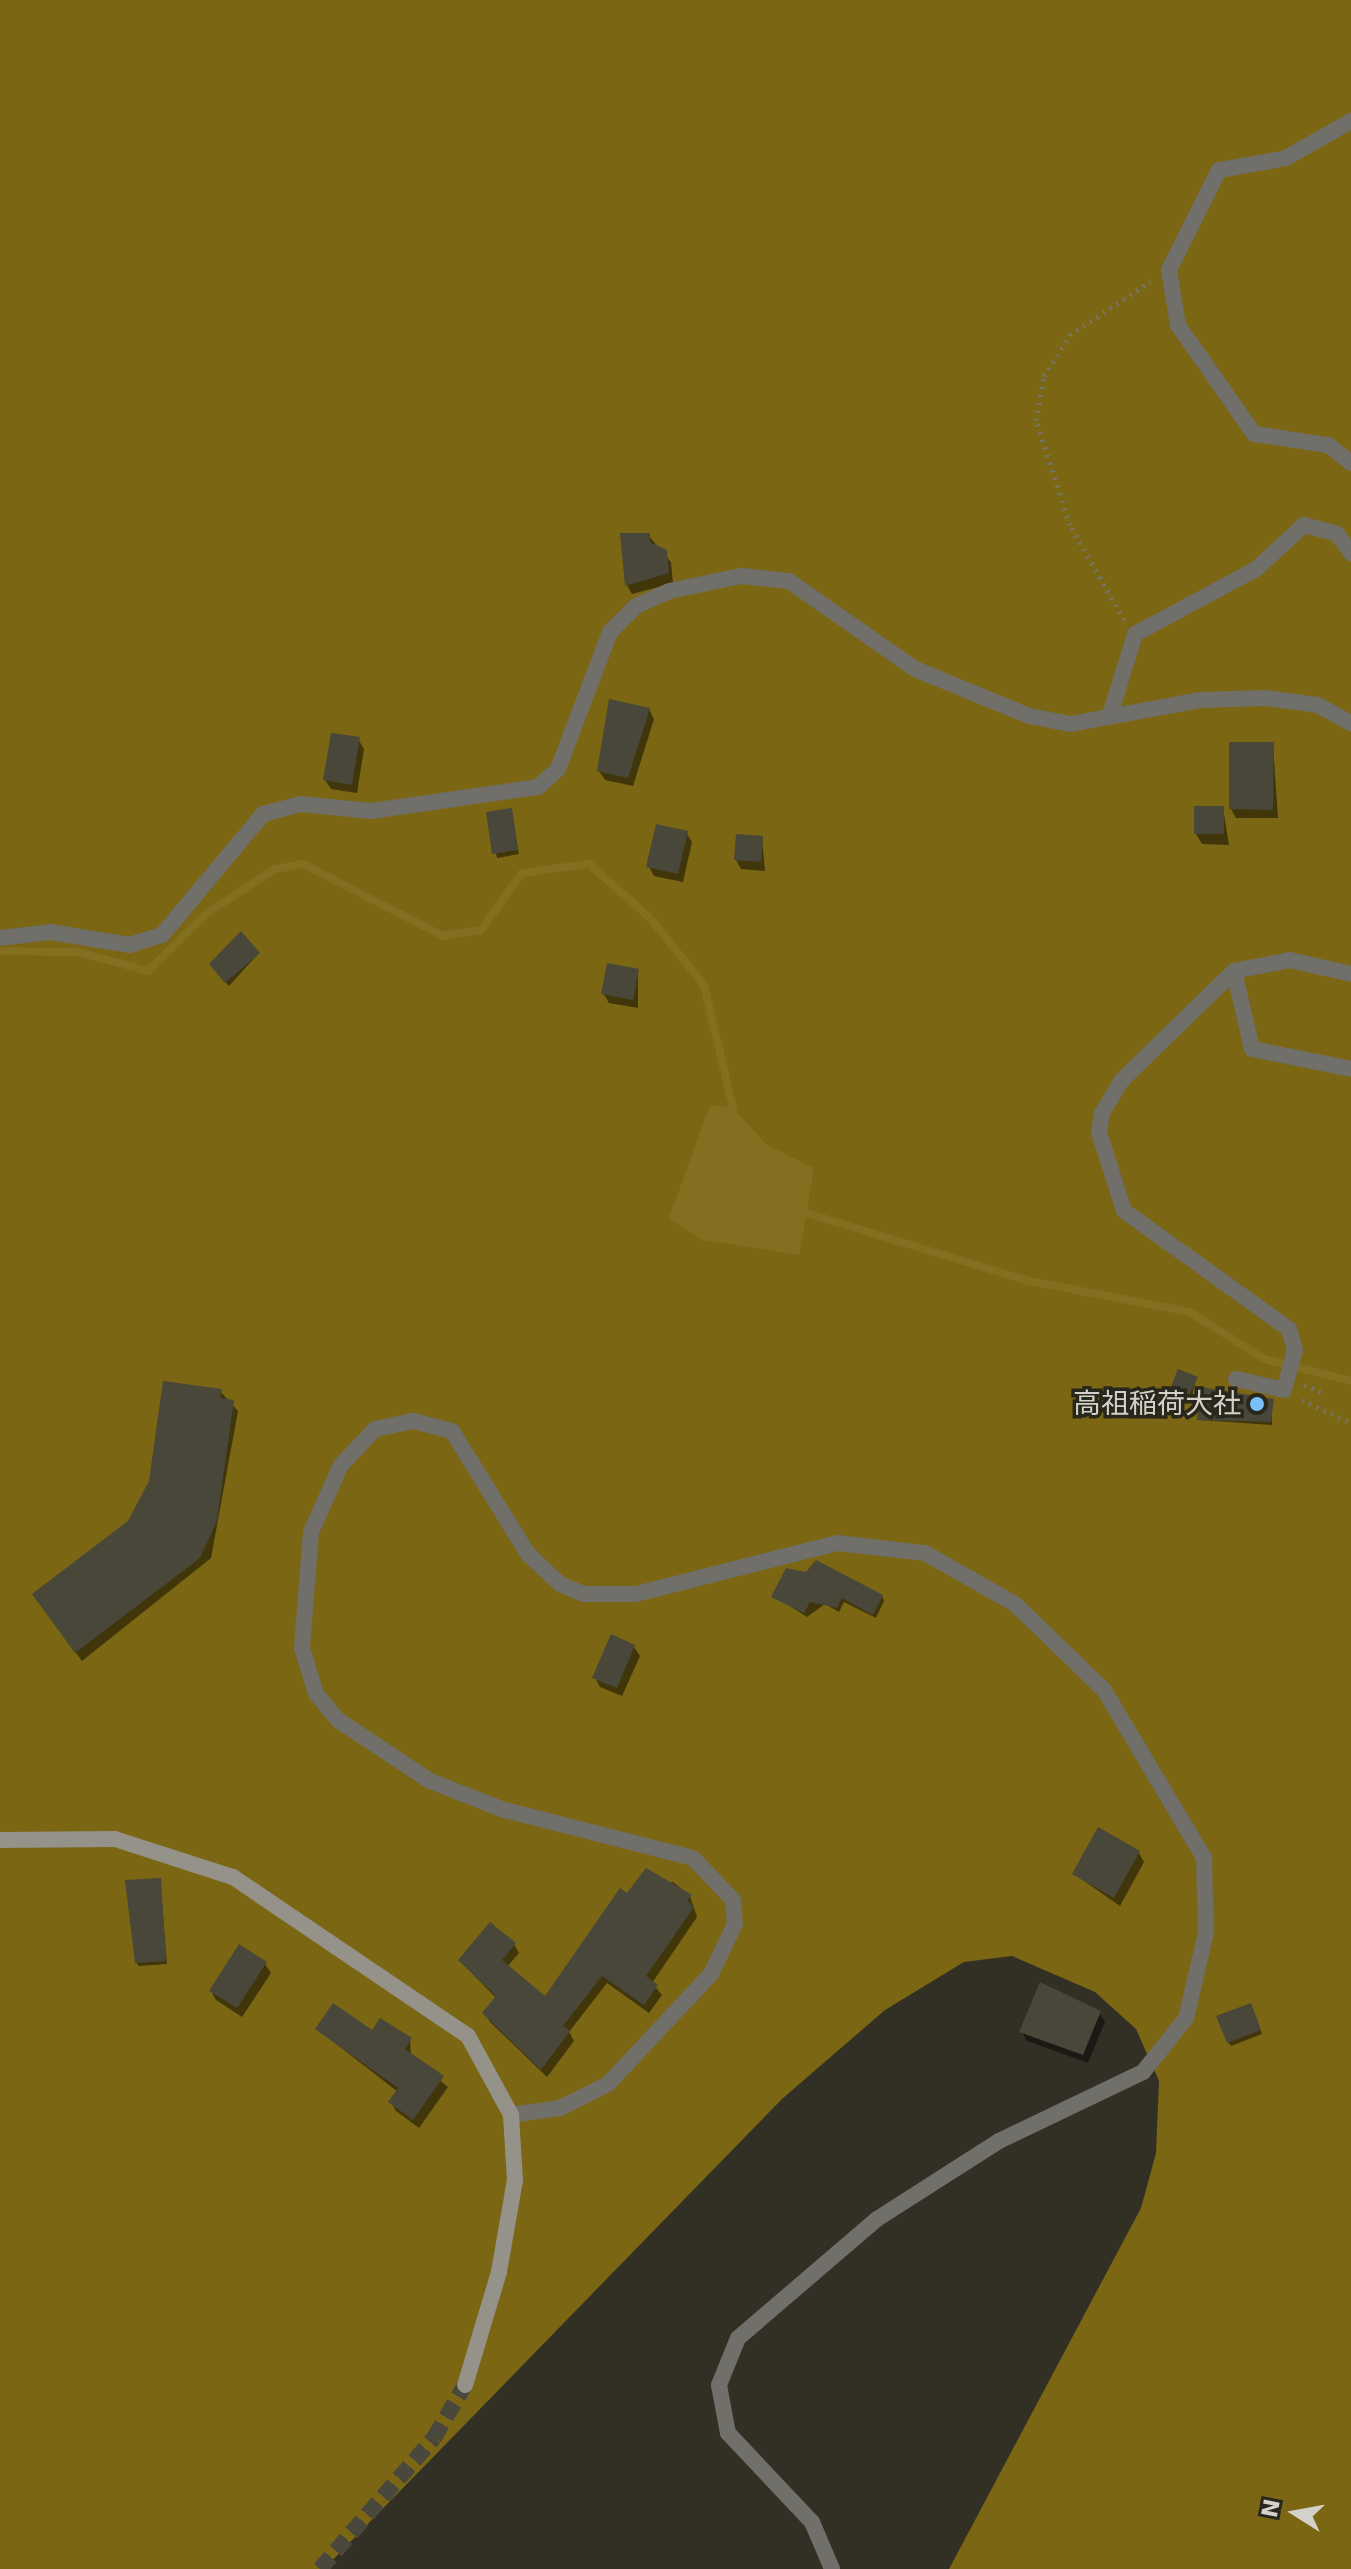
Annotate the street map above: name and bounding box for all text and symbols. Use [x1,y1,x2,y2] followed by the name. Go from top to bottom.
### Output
[1073,1387,1241,1421] place label: 高祖稲荷大社
[1248,1395,1266,1413] marker: 高祖稲荷大社
[1255,2473,1335,2553] north arrow
[1257,2497,1285,2520] text: N

